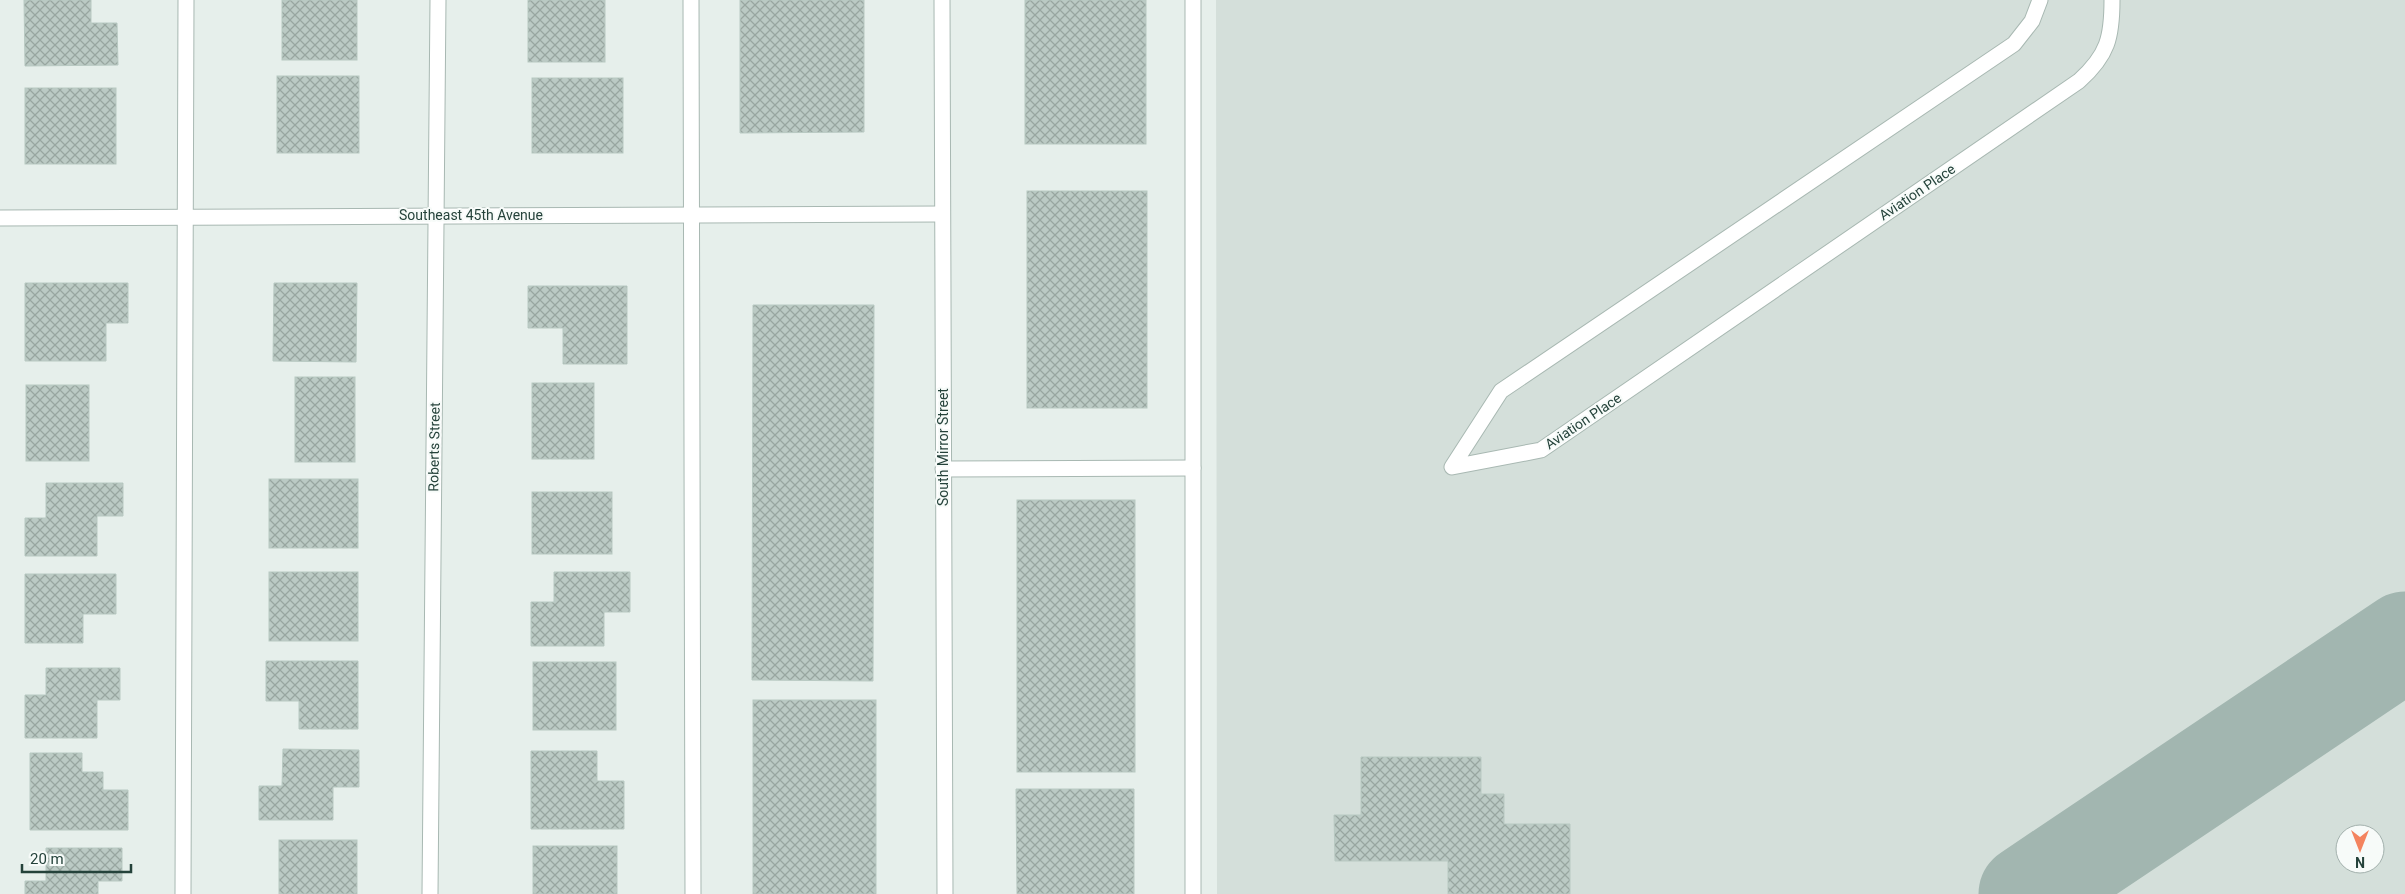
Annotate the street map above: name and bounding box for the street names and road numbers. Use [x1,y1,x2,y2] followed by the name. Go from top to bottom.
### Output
[1876,161,1958,223] street label: Aviation Place
[399,207,543,223] street label: Southeast 45th Avenue
[935,388,951,506] street label: South Mirror Street
[1542,390,1624,452] street label: Aviation Place
[425,402,443,492] street label: Roberts Street

